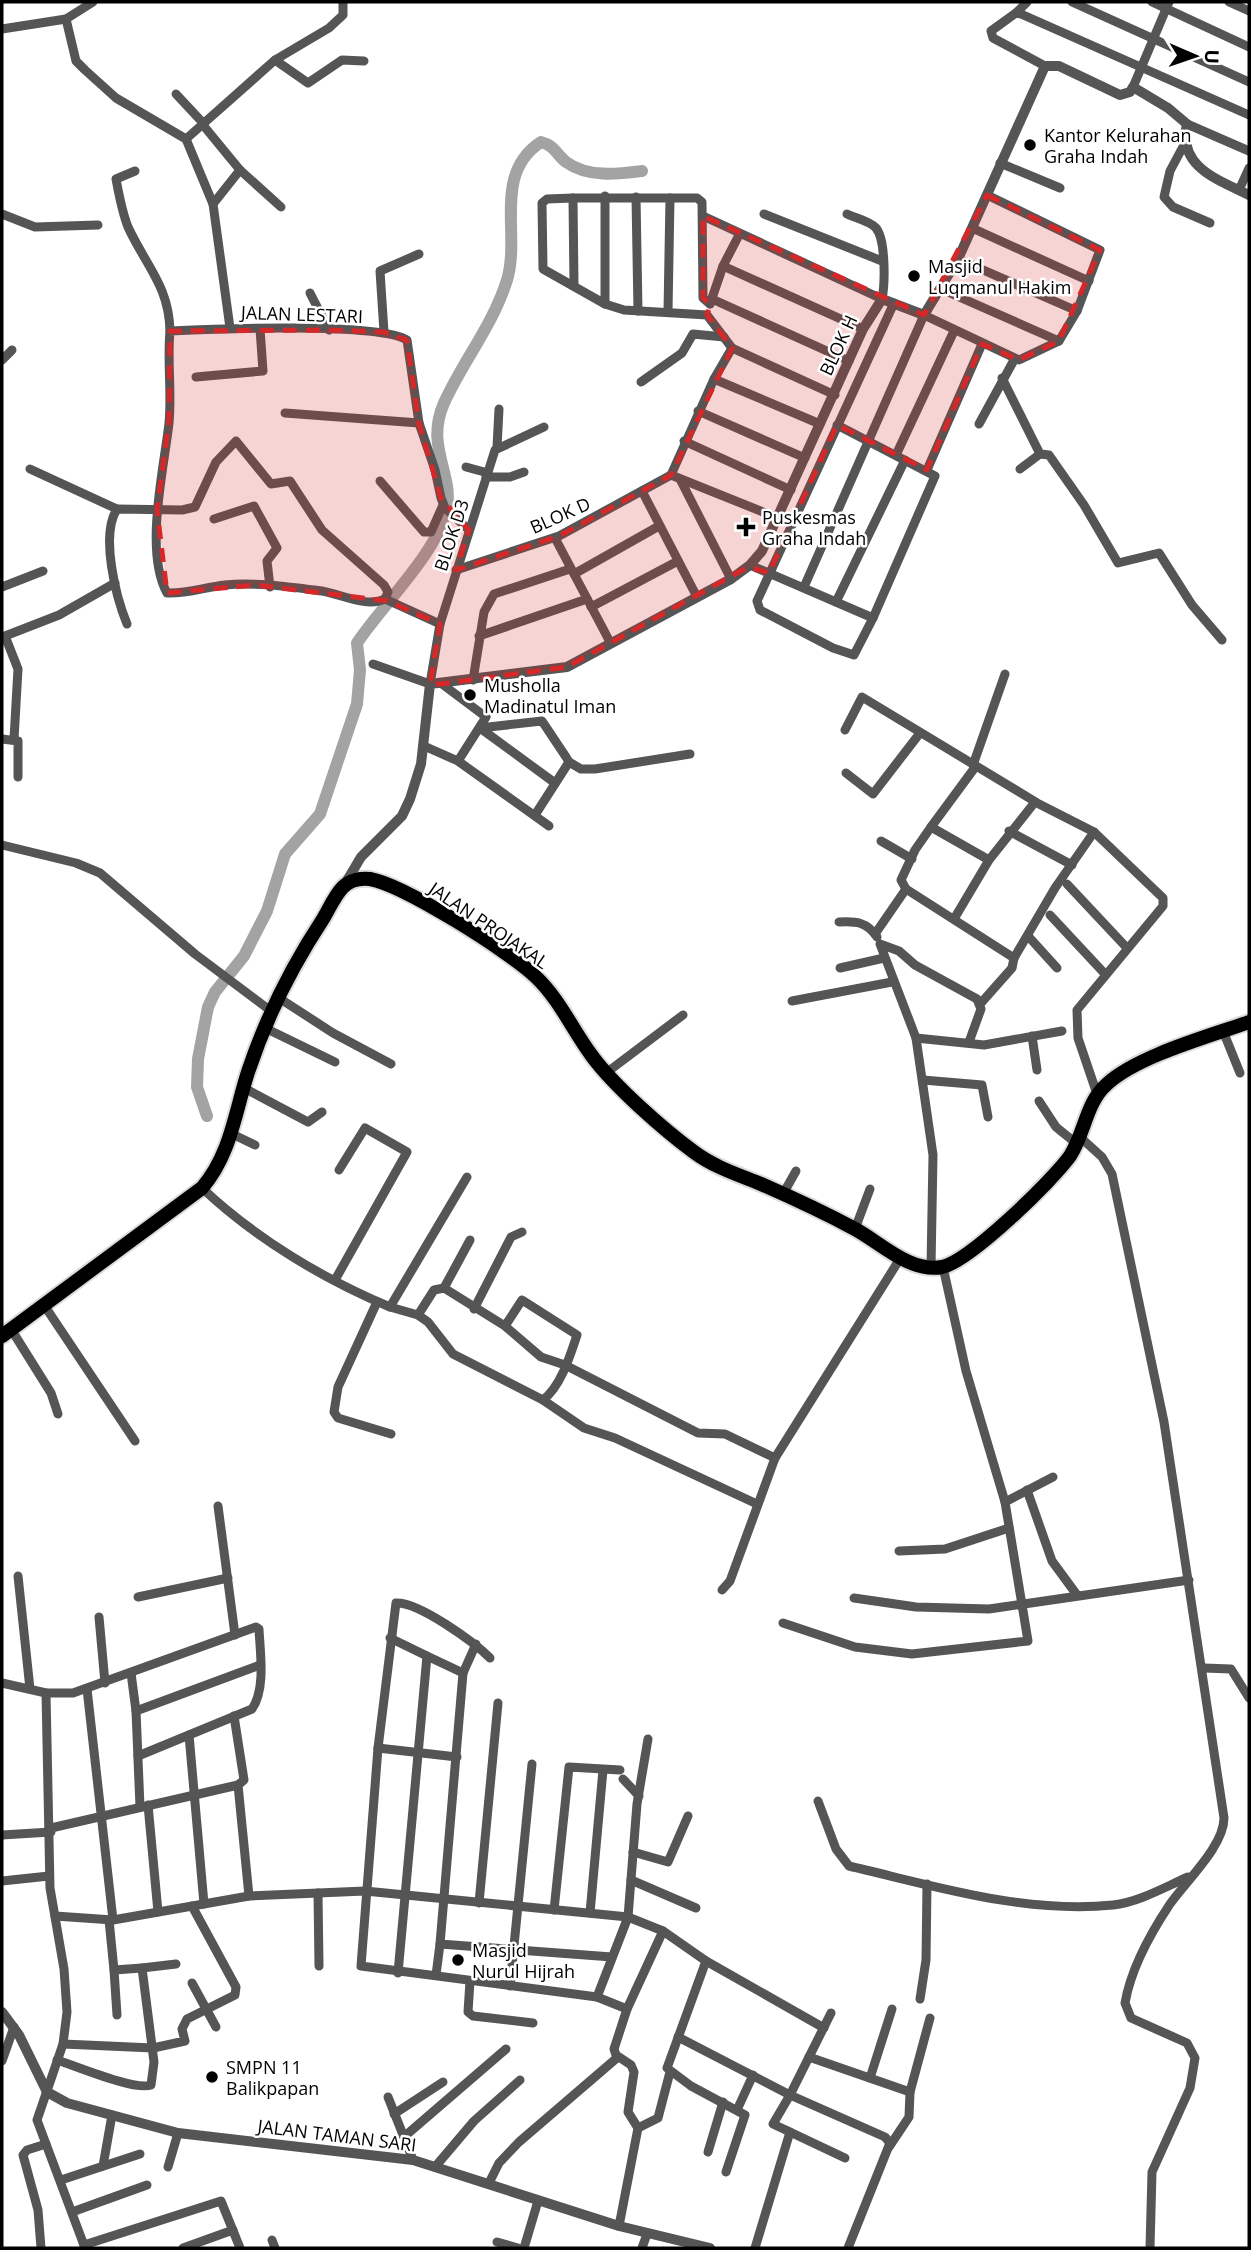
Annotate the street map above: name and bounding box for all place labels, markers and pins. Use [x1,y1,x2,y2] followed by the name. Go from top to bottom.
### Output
[1044,123,1192,168] place label: Kantor Kelurahan Graha Indah
[1022,137,1038,153] marker: Kantor Kelurahan Graha Indah
[928,254,1071,299] place label: Masjid Luqmanul Hakim
[906,268,922,284] marker: Masjid Luqmanul Hakim
[762,505,866,550] place label: Puskesmas Graha Indah
[736,517,756,537] marker: Puskesmas Graha Indah
[484,673,616,718] place label: Musholla Madinatul Iman
[462,687,478,703] marker: Musholla Madinatul Iman
[472,1938,575,1983] place label: Masjid Nurul Hijrah
[450,1952,466,1968] marker: Masjid Nurul Hijrah
[226,2055,319,2100] place label: SMPN 11 Balikpapan
[204,2069,220,2085] marker: SMPN 11 Balikpapan

